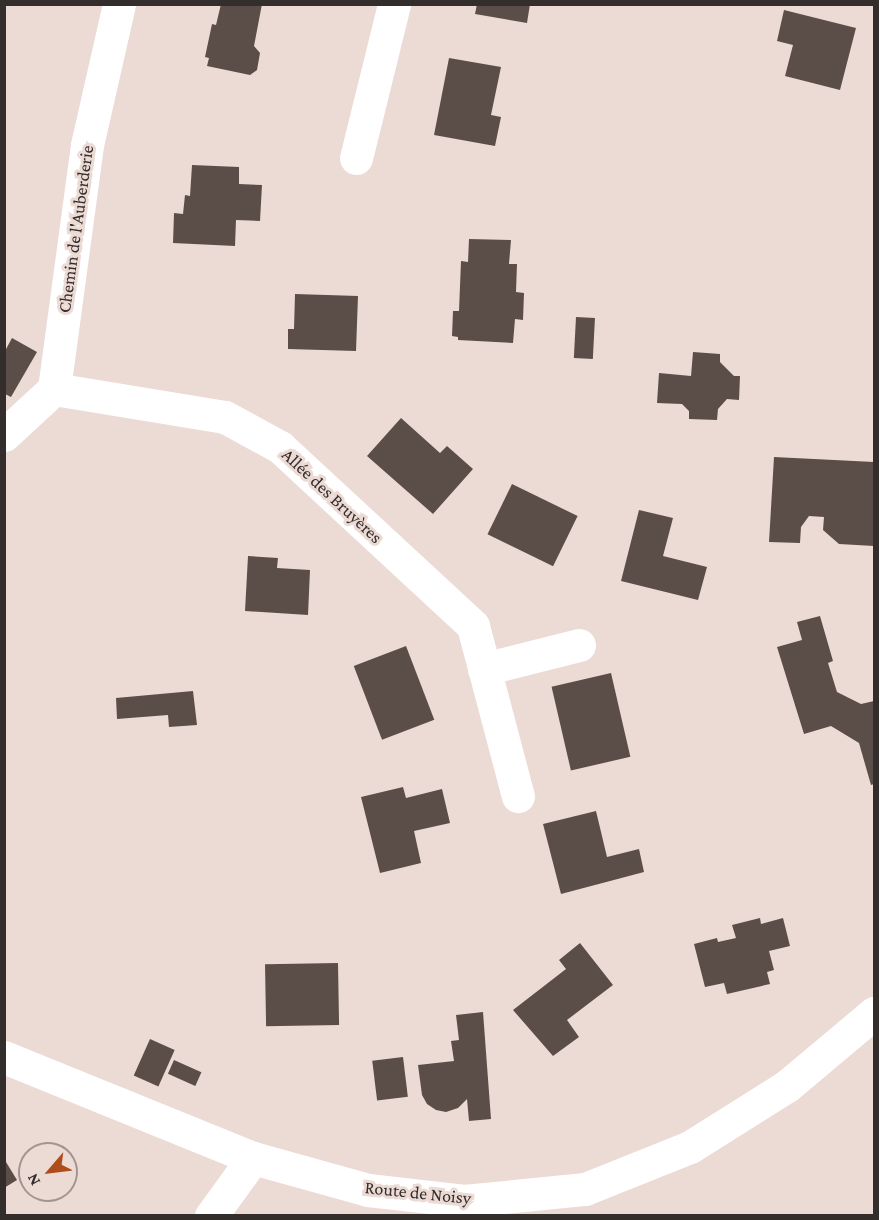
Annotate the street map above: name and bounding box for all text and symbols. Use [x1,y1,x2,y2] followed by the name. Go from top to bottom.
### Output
[54,144,98,314] street label: Chemin de l'Auberderie
[277,444,387,548] street label: Allée des Bruyères
[18,1142,78,1202] north arrow
[23,1171,43,1189] text: N
[364,1177,472,1209] street label: Route de Noisy

